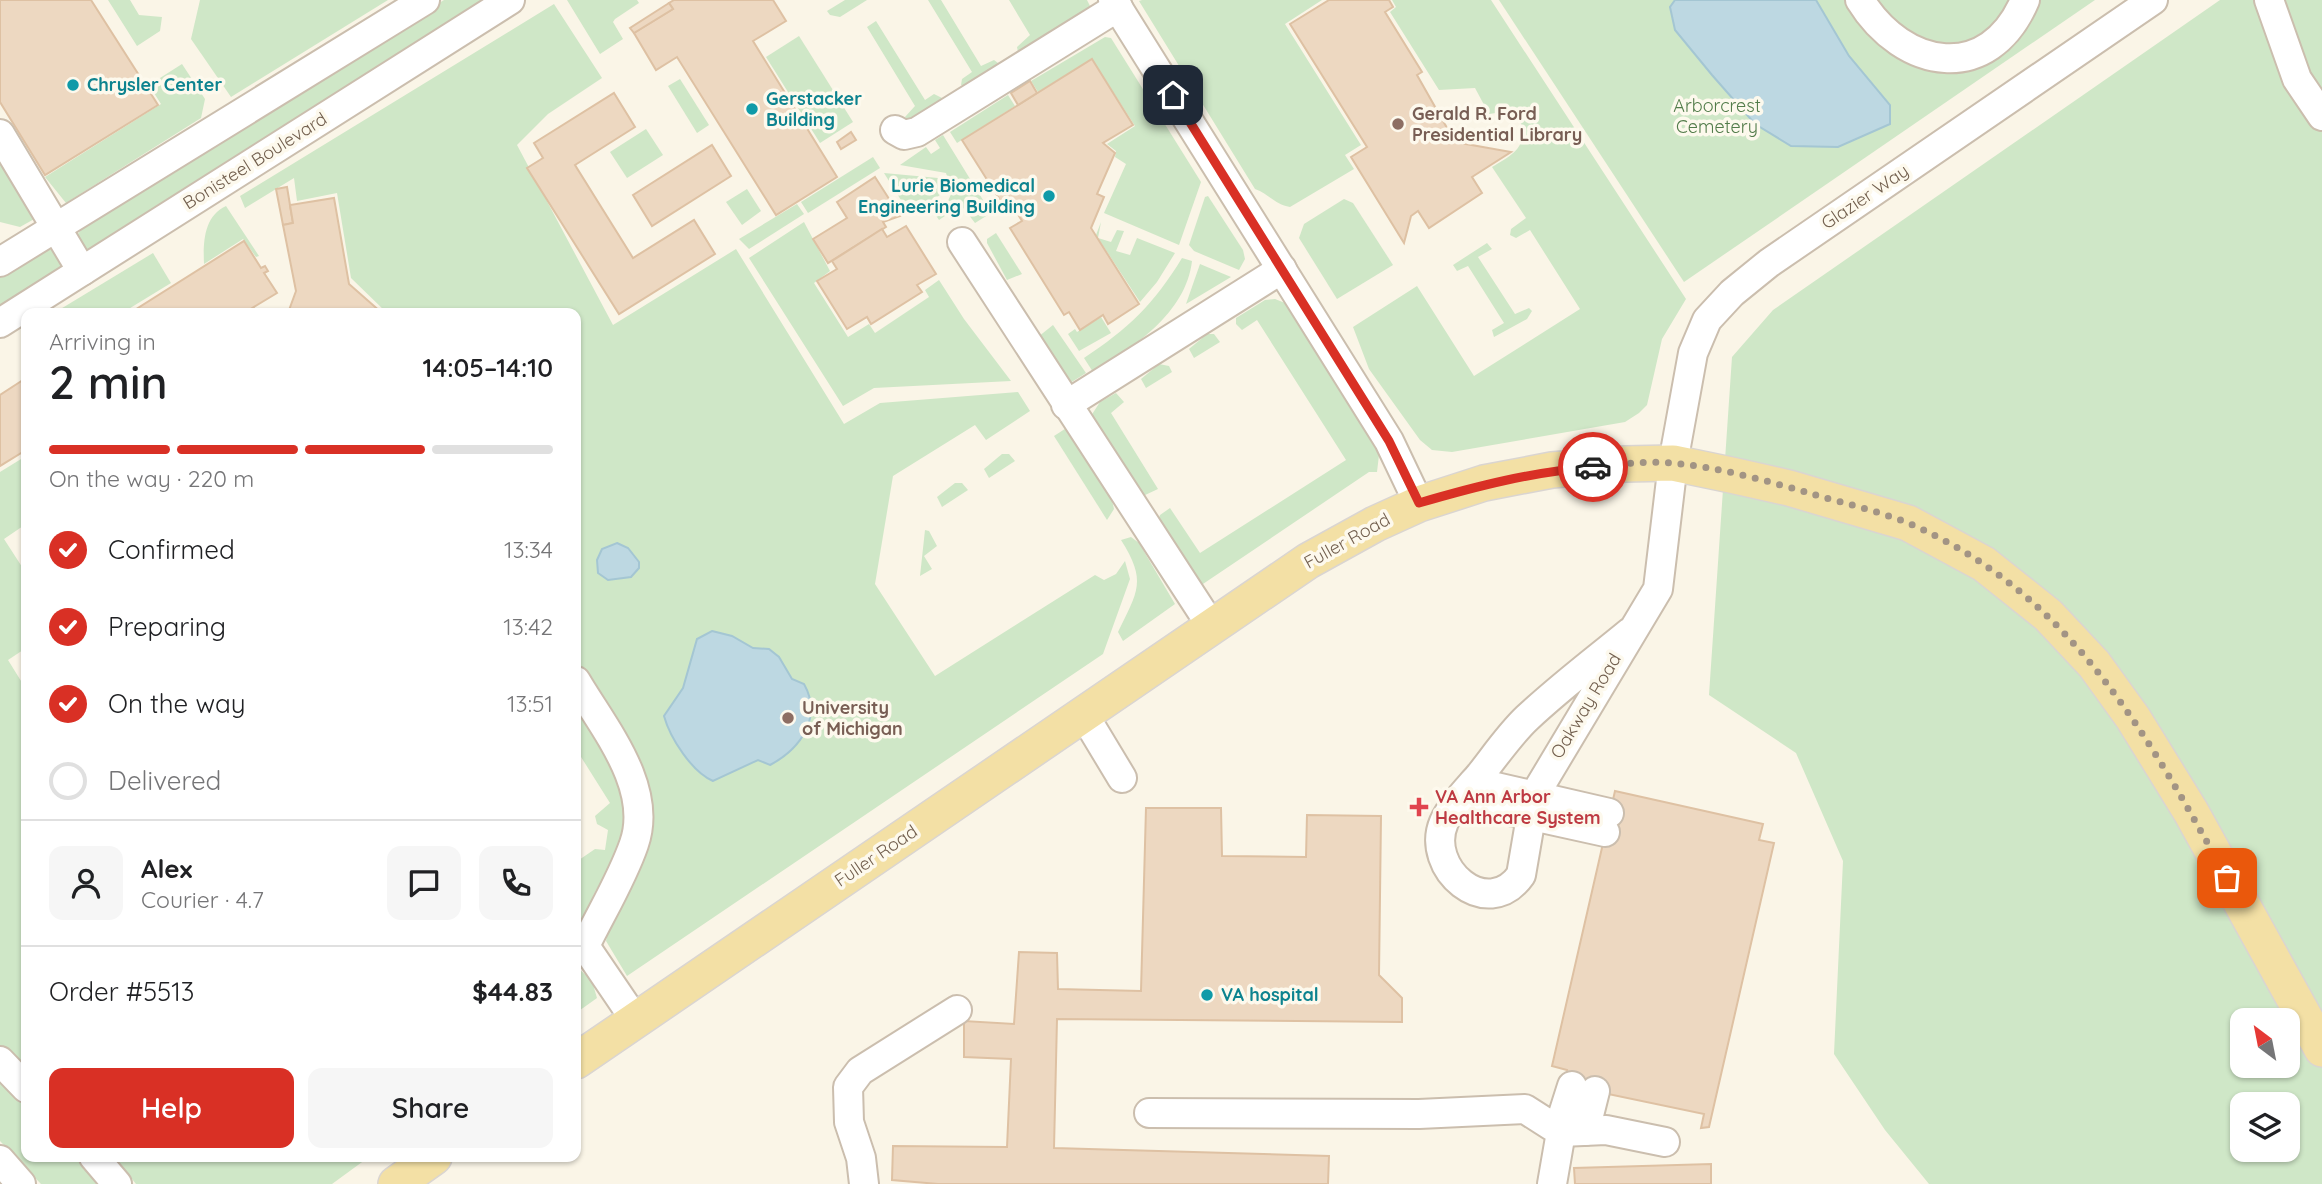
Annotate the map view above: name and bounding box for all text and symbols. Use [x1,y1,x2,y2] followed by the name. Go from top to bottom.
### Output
[1143,65,1203,125] pin
[87,73,222,96] place label: Chrysler Center
[1154,76,1192,114] icon: home
[65,77,81,93] marker: Chrysler Center
[766,87,862,131] place label: Gerstacker Building
[1673,94,1761,138] park label: Arborcrest Cemetery
[744,101,760,117] marker: Gerstacker Building
[1412,102,1582,146] place label: Gerald R. Ford Presidential Library
[179,107,331,214] street label: Bonisteel Boulevard
[1390,116,1406,132] marker: Gerald R. Ford Presidential Library
[1817,159,1913,234] street label: Glazier Way
[858,174,1035,218] place label: Lurie Biomedical Engineering Building
[1041,188,1057,204] marker: Lurie Biomedical Engineering Building
[49,327,156,356] text: Arriving in
[423,351,553,384] text: 14:05–14:10
[49,353,168,411] text: 2 min
[1558,432,1628,502] courier
[1574,448,1612,486] icon: car
[49,464,254,493] text: On the way · 220 m
[1300,507,1394,574] street label: Fuller Road
[49,531,87,569] icon: check
[108,533,235,566] text: Confirmed
[504,535,553,564] text: 13:34
[49,608,87,646] icon: check
[108,610,226,643] text: Preparing
[503,612,553,641] text: 13:42
[1545,649,1626,763] street label: Oakway Road
[49,685,87,723] icon: check
[108,687,246,720] text: On the way
[507,689,553,718] text: 13:51
[802,696,903,740] place label: University of Michigan
[780,710,796,726] marker: University of Michigan
[108,764,221,797] text: Delivered
[1435,785,1601,829] place label: VA Ann Arbor Healthcare System
[1409,797,1429,817] marker: VA Ann Arbor Healthcare System
[830,820,922,892] street label: Fuller Road
[49,846,123,920] button: person
[387,846,461,920] button: chat
[479,846,553,920] button: phone
[2197,848,2257,908] pin
[141,852,192,885] text: Alex
[2208,859,2246,897] icon: bag
[141,885,264,914] text: Courier · 4.7
[49,975,195,1008] text: Order #5513
[472,975,553,1008] text: $44.83
[1221,983,1319,1006] place label: VA hospital
[1199,987,1215,1003] marker: VA hospital
[2230,1008,2300,1078] north arrow
[2230,1008,2300,1162] map controls
[49,1068,294,1148] button: Help
[308,1068,553,1148] button: Share
[2230,1092,2300,1162] button: layers

